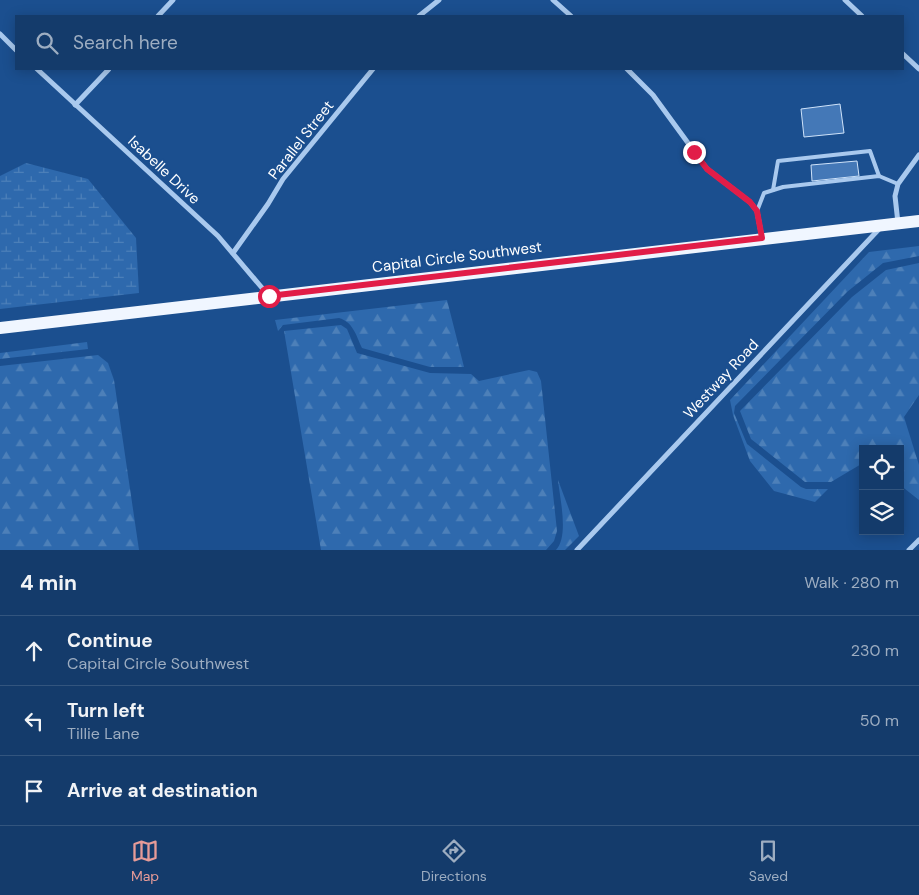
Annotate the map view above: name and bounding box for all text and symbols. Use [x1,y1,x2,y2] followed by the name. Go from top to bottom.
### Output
[15,15,904,70] search box
[33,29,61,57] icon: search
[73,30,178,55] text: Search here
[264,96,338,184] street label: Parallel Street
[124,131,204,209] street label: Isabelle Drive
[683,141,706,164] route end
[371,237,543,277] street label: Capital Circle Southwest
[258,285,281,308] route start
[679,335,763,423] street label: Westway Road
[859,445,904,535] map controls
[859,445,904,490] button: locate
[859,490,904,535] button: layers
[20,569,77,597] text: 4 min
[804,572,899,593] text: Walk · 280 m
[67,628,153,653] text: Continue
[20,637,48,665] icon: ahead
[851,640,899,661] text: 230 m
[67,653,249,674] text: Capital Circle Southwest
[67,698,145,723] text: Turn left
[20,707,48,735] icon: left
[860,710,899,731] text: 50 m
[67,723,140,744] text: Tillie Lane
[20,777,48,805] icon: arrive
[67,778,258,803] text: Arrive at destination
[131,837,159,885] tab: Map
[421,837,487,885] tab: Directions
[749,837,788,885] tab: Saved

